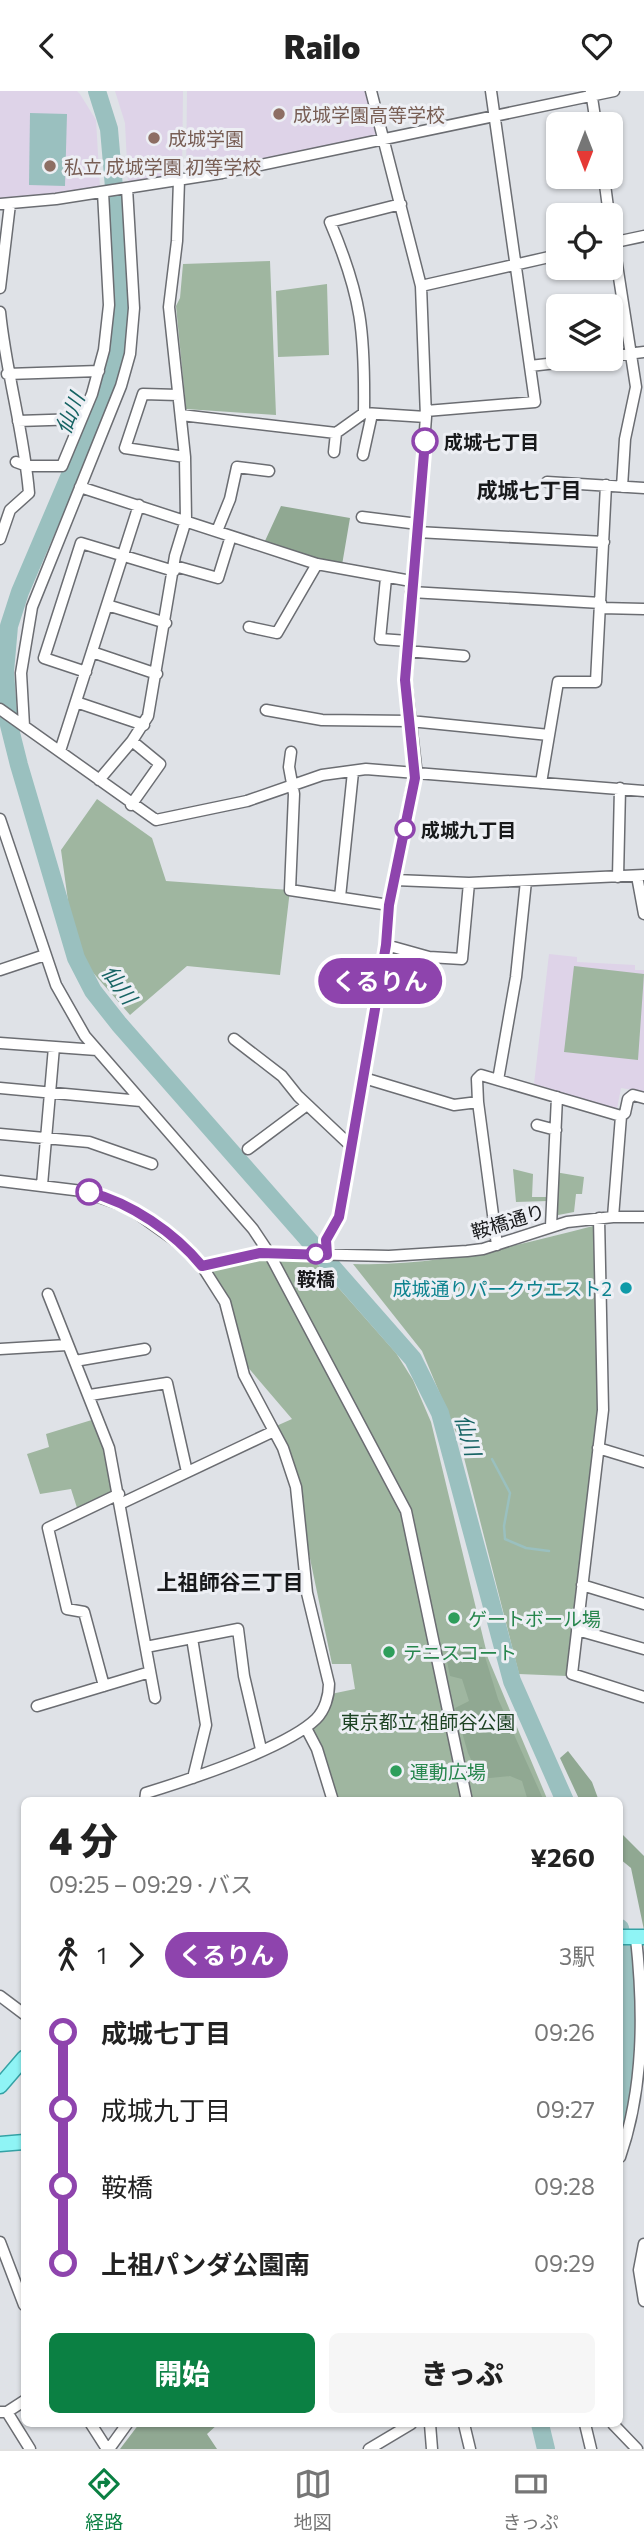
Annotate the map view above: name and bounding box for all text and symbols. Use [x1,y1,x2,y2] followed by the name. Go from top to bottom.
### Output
[284,26,360,66] text: Railo
[28,27,66,65] icon: back
[578,27,616,65] icon: heart
[293,103,445,126] place label: 成城学園高等学校
[271,106,287,122] marker: 成城学園高等学校
[546,112,623,189] north arrow
[546,112,623,371] map controls
[168,127,244,150] place label: 成城学園
[146,130,162,146] marker: 成城学園
[64,155,261,178] place label: 私立 成城学園 初等学校
[42,158,58,174] marker: 私立 成城学園 初等学校
[546,203,623,280] button: locate
[546,294,623,371] button: layers
[50,387,89,437] water label: 仙川
[412,428,438,454] marker: 成城七丁目
[444,430,539,453] place label: 成城七丁目
[477,477,582,502] district label: 成城七丁目
[421,818,516,841] place label: 成城九丁目
[395,819,415,839] marker: 成城九丁目
[331,958,429,1004] line badge: くるりん
[98,960,144,1010] water label: 仙川
[332,966,428,995] text: くるりん
[76,1179,102,1205] unlabelled marker
[468,1199,548,1243] street label: 鞍橋通り
[306,1244,326,1264] marker: 鞍橋
[297,1267,335,1290] place label: 鞍橋
[392,1277,612,1300] place label: 成城通りパークウエスト2
[618,1280,634,1296] marker: 成城通りパークウエスト2
[451,1411,487,1461] water label: 仙川
[157,1569,304,1594] district label: 上祖師谷三丁目
[468,1607,601,1630] place label: ゲートボール場
[446,1610,462,1626] marker: ゲートボール場
[403,1641,517,1664] place label: テニスコート
[381,1644,397,1660] marker: テニスコート
[341,1710,515,1733] park label: 東京都立 祖師谷公園
[410,1760,486,1783] place label: 運動広場
[388,1763,404,1779] marker: 運動広場
[49,1816,118,1863] text: 4 分
[530,1841,595,1872] text: ¥260
[49,1870,253,1898] text: 09:25 – 09:29 · バス
[49,1936,87,1974] icon: walk
[117,1936,155,1974] icon: forward
[179,1940,274,1969] text: くるりん
[97,1941,107,1969] text: 1
[559,1942,595,1970] text: 3駅
[101,2017,231,2048] text: 成城七丁目
[534,2018,595,2046] text: 09:26
[101,2094,231,2125] text: 成城九丁目
[536,2095,595,2123] text: 09:27
[101,2171,153,2202] text: 鞍橋
[534,2172,595,2200] text: 09:28
[101,2248,310,2279] text: 上祖パンダ公園南
[534,2249,595,2277] text: 09:29
[49,2333,315,2413] button: 開始
[329,2333,595,2413] button: きっぷ
[85,2465,123,2534] tab: 経路
[294,2465,332,2534] tab: 地図
[502,2465,559,2534] tab: きっぷ

